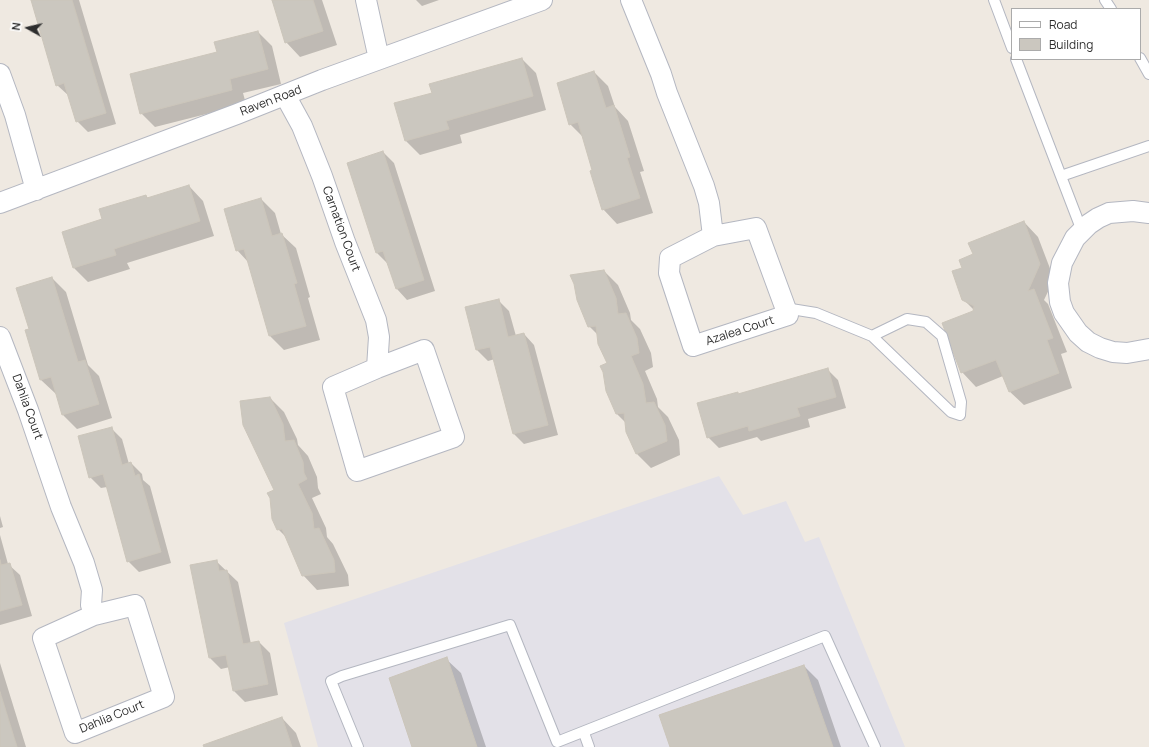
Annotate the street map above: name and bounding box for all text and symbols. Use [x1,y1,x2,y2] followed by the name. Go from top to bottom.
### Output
[8,8,48,48] north arrow
[1011,8,1141,60] legend
[1049,16,1077,33] text: Road
[8,21,24,31] text: N
[1049,36,1093,53] text: Building
[238,83,304,119] street label: Raven Road
[319,184,363,274] street label: Carnation Court
[704,313,776,349] street label: Azalea Court
[9,372,45,442] street label: Dahlia Court
[78,698,146,736] street label: Dahlia Court

